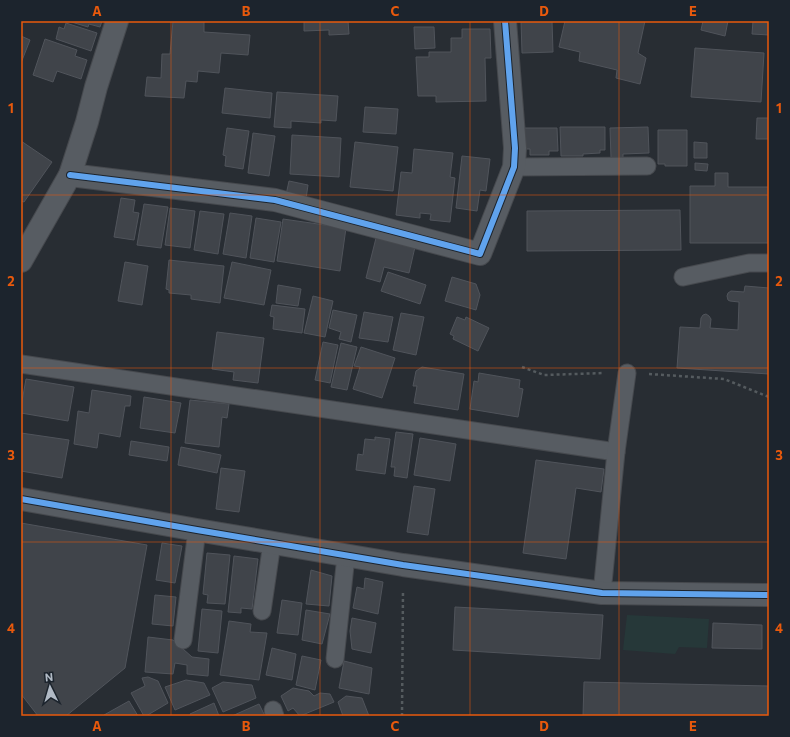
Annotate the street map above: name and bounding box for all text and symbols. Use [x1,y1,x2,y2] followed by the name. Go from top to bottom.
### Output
[92,3,102,19] text: A
[242,3,251,19] text: B
[391,3,400,19] text: C
[539,3,549,19] text: D
[689,3,697,19] text: E
[8,100,14,116] text: 1
[776,100,782,116] text: 1
[7,273,15,289] text: 2
[775,273,783,289] text: 2
[7,447,15,463] text: 3
[775,447,783,463] text: 3
[7,620,15,636] text: 4
[775,620,783,636] text: 4
[30,667,70,707] north arrow
[44,670,54,683] text: N
[92,718,102,734] text: A
[242,718,251,734] text: B
[391,718,400,734] text: C
[539,718,549,734] text: D
[689,718,697,734] text: E

